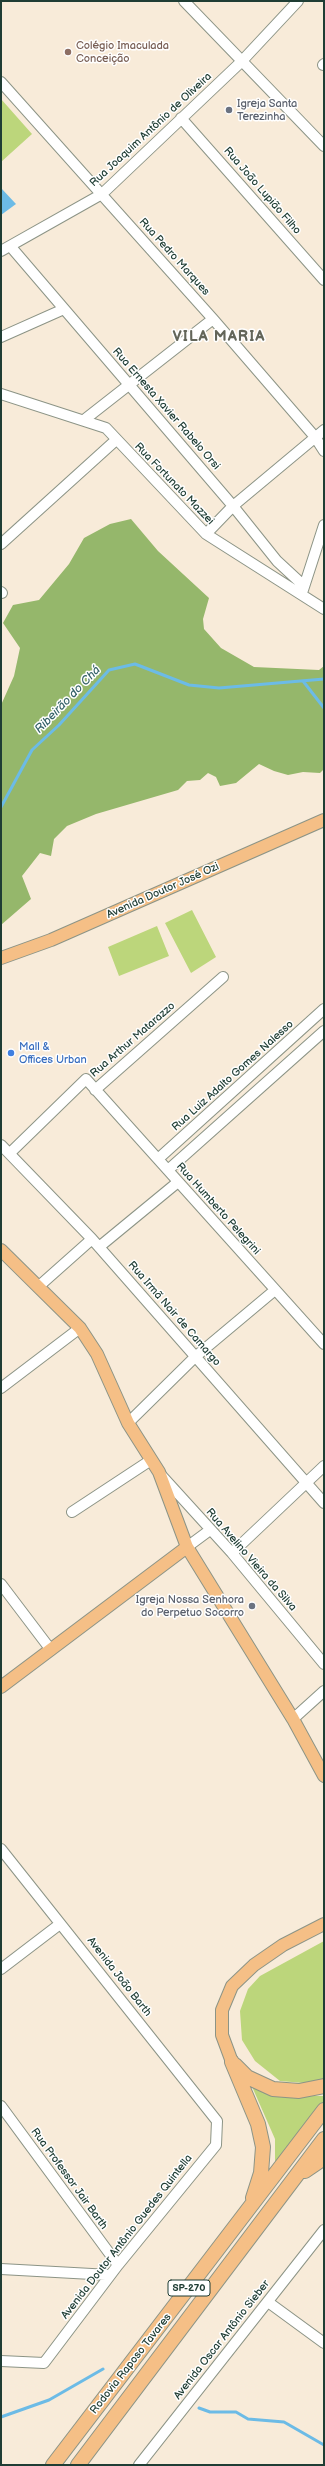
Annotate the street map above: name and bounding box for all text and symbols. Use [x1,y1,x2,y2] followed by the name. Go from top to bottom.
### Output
[76,39,169,65] place label: Colégio Imaculada Conceição
[63,47,73,57] marker: Colégio Imaculada Conceição
[87,70,215,190] street label: Rua Joaquim Antônio de Oliveira
[237,97,297,123] place label: Igreja Santa Terezinha
[224,105,234,115] marker: Igreja Santa Terezinha
[221,145,303,237] street label: Rua João Lupião Filho
[136,216,212,298] street label: Rua Pedro Marques
[173,328,265,346] district label: VILA MARIA
[109,345,223,473] street label: Rua Ernesta Xavier Rabelo Orsi
[131,440,217,528] street label: Rua Fortunato Mazzei
[32,663,104,737] water label: Ribeirão do Chá
[105,860,221,922] street label: Avenida Doutor José Ozi
[88,1000,178,1080] street label: Rua Arthur Matarazzo
[169,1018,297,1134] street label: Rua Luiz Adalto Gomes Nalesso
[19,1040,87,1066] place label: Mall & Offices Urban
[6,1048,16,1058] marker: Mall & Offices Urban
[173,1160,263,1258] street label: Rua Humberto Pelegrini
[125,1259,223,1369] street label: Rua Irmã Nair de Camargo
[203,1506,299,1614] street label: Rua Avelino Vieira da Silva
[136,1593,244,1619] place label: Igreja Nossa Senhora do Perpetuo Socorro
[247,1601,257,1611] marker: Igreja Nossa Senhora do Perpetuo Socorro
[84,1935,154,2019] street label: Avenida João Barth
[28,2126,110,2232] street label: Rua Professor Jair Barth
[59,2152,195,2322] street label: Avenida Doutor Antônio Guedes Quintella
[171,2278,273,2402] street label: Avenida Oscar Antônio Sieber
[168,2280,210,2296] road number: SP-270
[88,2311,174,2417] street label: Rodovia Raposo Tavares

